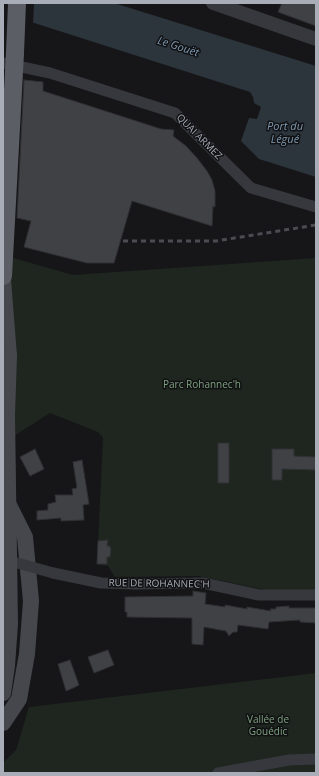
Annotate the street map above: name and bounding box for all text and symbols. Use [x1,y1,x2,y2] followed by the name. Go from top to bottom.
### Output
[156,34,200,60] water label: Le Gouët
[174,112,224,162] street label: QUAI ARMEZ
[267,120,303,146] water label: Port du Légué
[163,379,241,391] park label: Parc Rohannec'h
[108,577,210,591] street label: RUE DE ROHANNEC'H
[247,714,289,738] park label: Vallée de Gouédic

